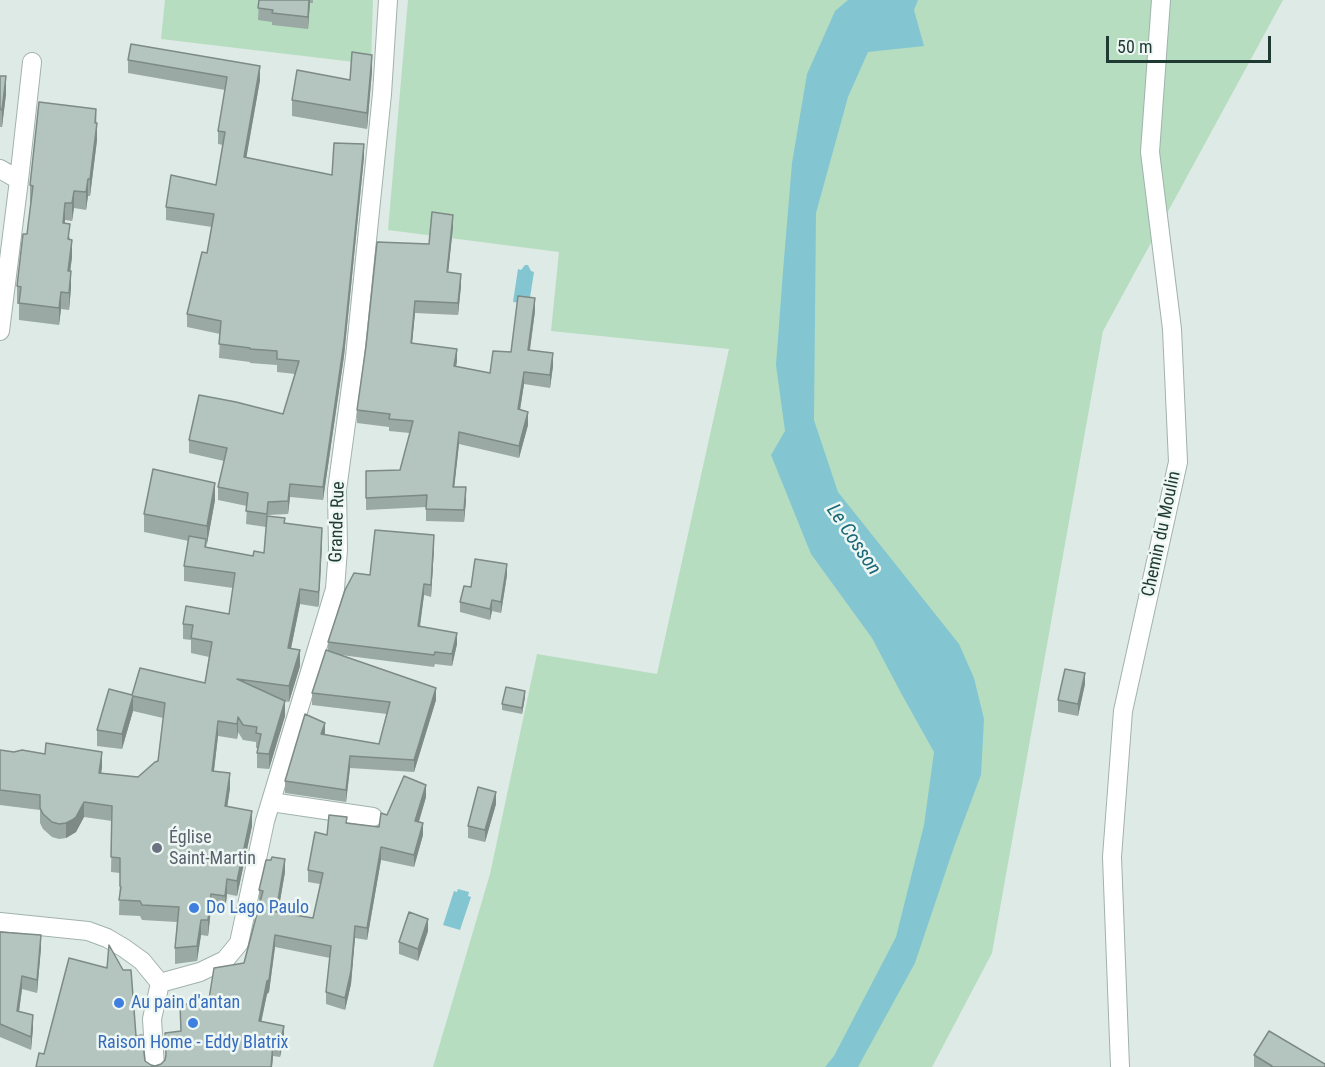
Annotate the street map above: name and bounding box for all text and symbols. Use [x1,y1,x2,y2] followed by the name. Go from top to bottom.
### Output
[1109,24,1274,62] scale bar
[1117,36,1152,57] text: 50 m
[1138,469,1186,599] street label: Chemin du Moulin
[326,481,350,563] street label: Grande Rue
[821,500,885,580] water label: Le Cosson
[169,827,256,870] place label: Église Saint-Martin
[150,841,164,855] marker: Église Saint-Martin
[206,897,309,919] place label: Do Lago Paulo
[187,901,201,915] marker: Do Lago Paulo
[131,992,240,1014] place label: Au pain d'antan
[112,996,126,1010] marker: Au pain d'antan
[186,1016,200,1030] marker: Raison Home - Eddy Blatrix
[97,1032,289,1054] place label: Raison Home - Eddy Blatrix

